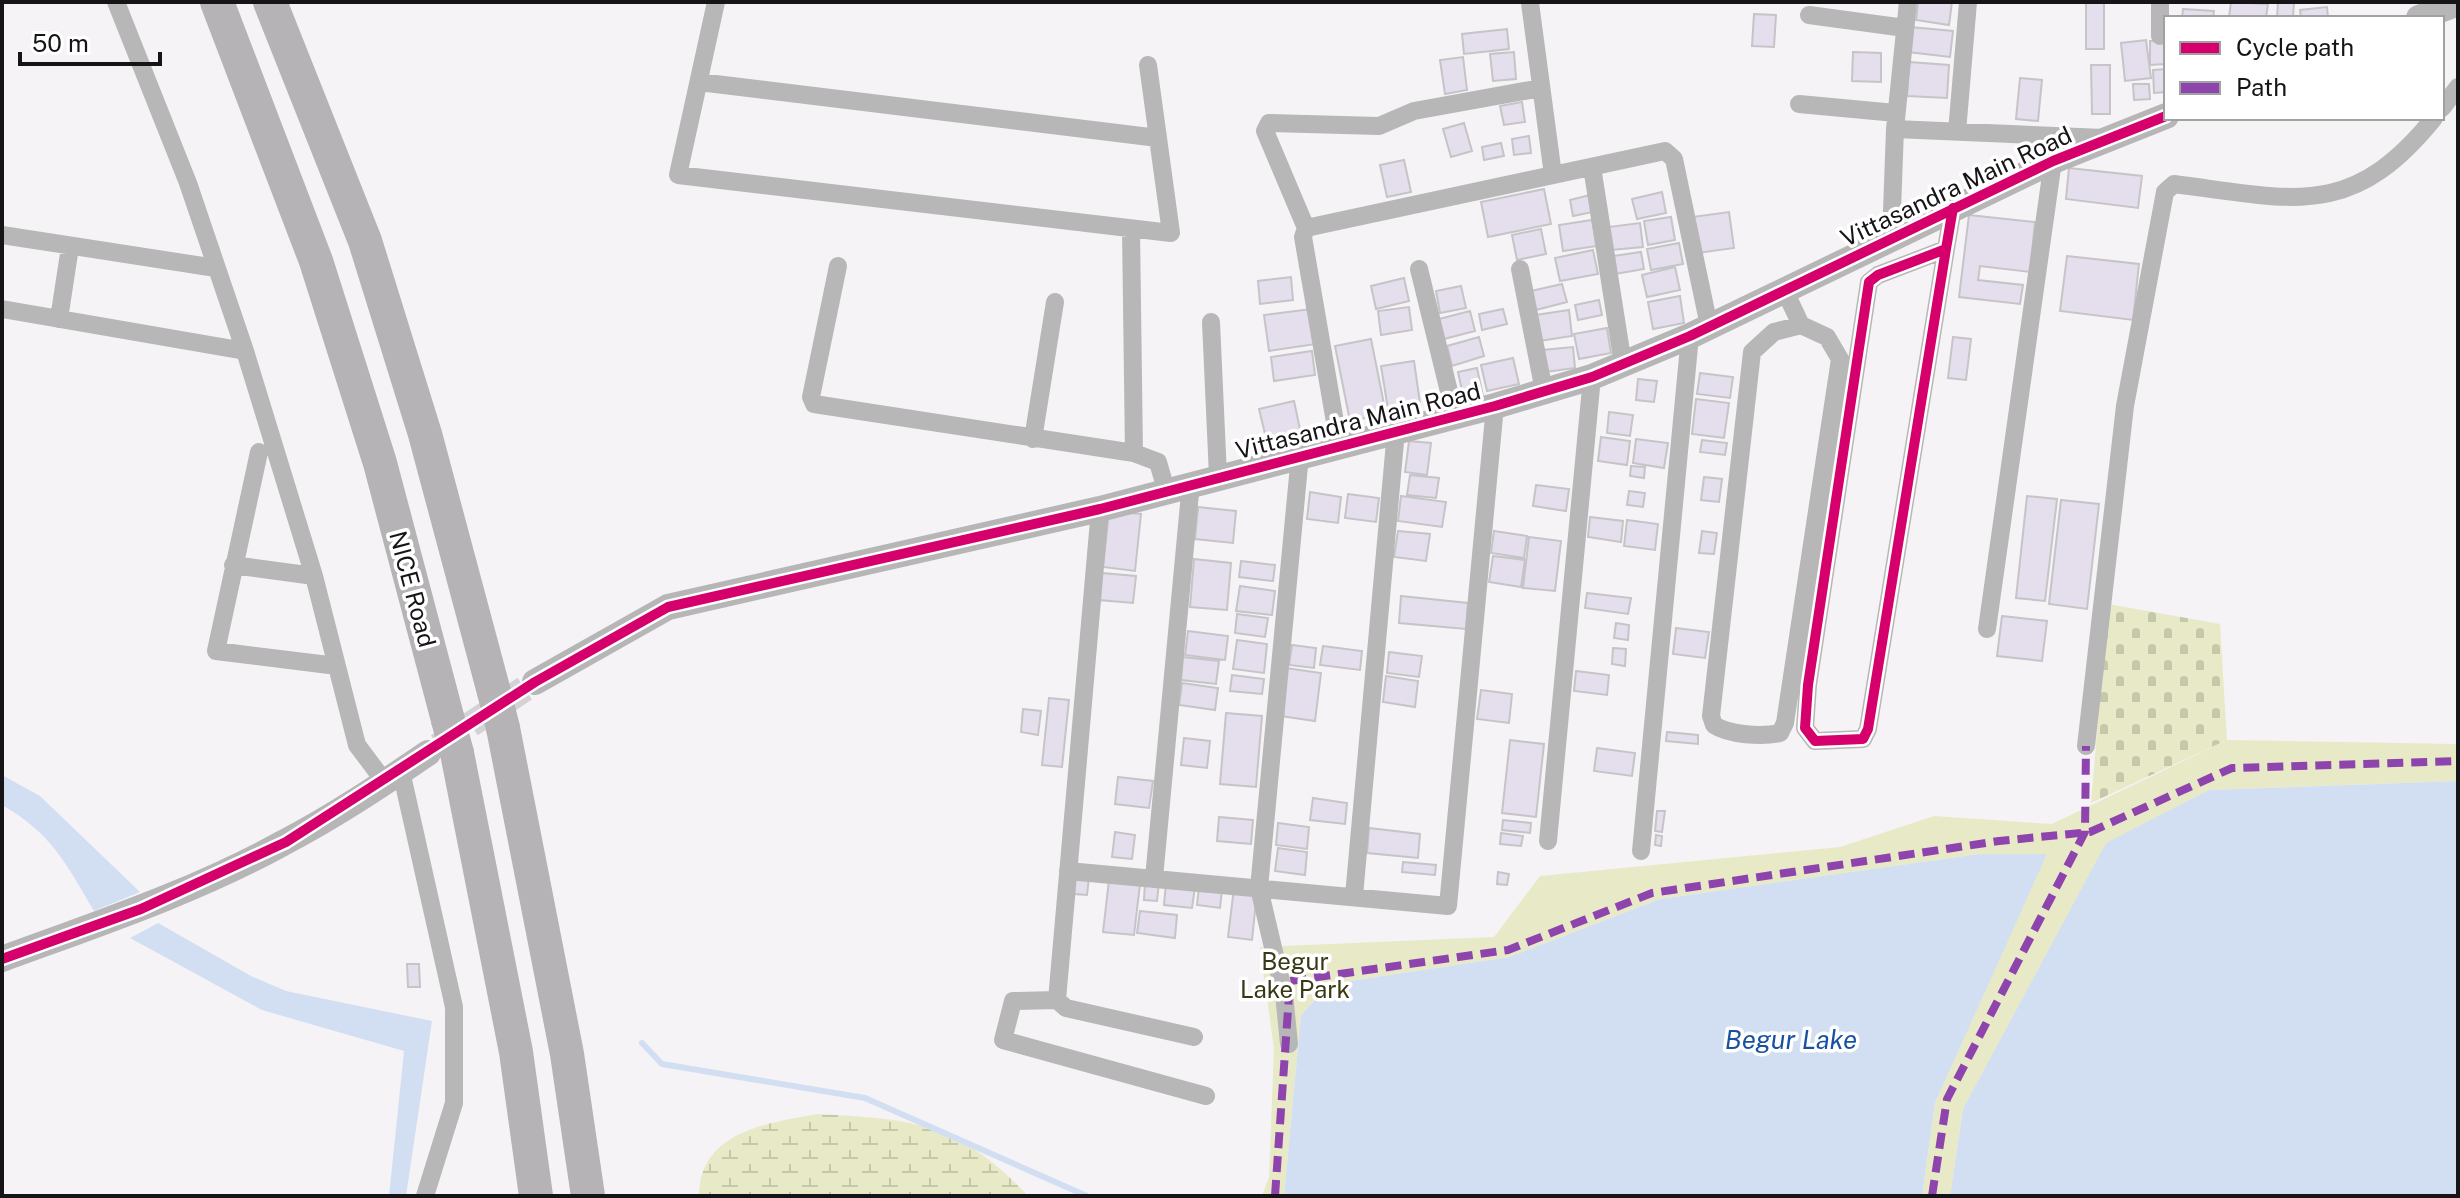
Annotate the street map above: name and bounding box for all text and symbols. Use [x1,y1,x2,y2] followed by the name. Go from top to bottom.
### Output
[20,16,160,66] scale bar
[2164,16,2444,120] legend
[32,29,89,57] text: 50 m
[2236,33,2354,61] text: Cycle path
[2236,73,2287,101] text: Path
[1836,120,2076,252] street label: Vittasandra Main Road
[1233,376,1483,464] street label: Vittasandra Main Road
[384,528,442,650] street label: NICE Road
[1240,947,1350,1003] park label: Begur Lake Park
[1725,1024,1857,1055] water label: Begur Lake

